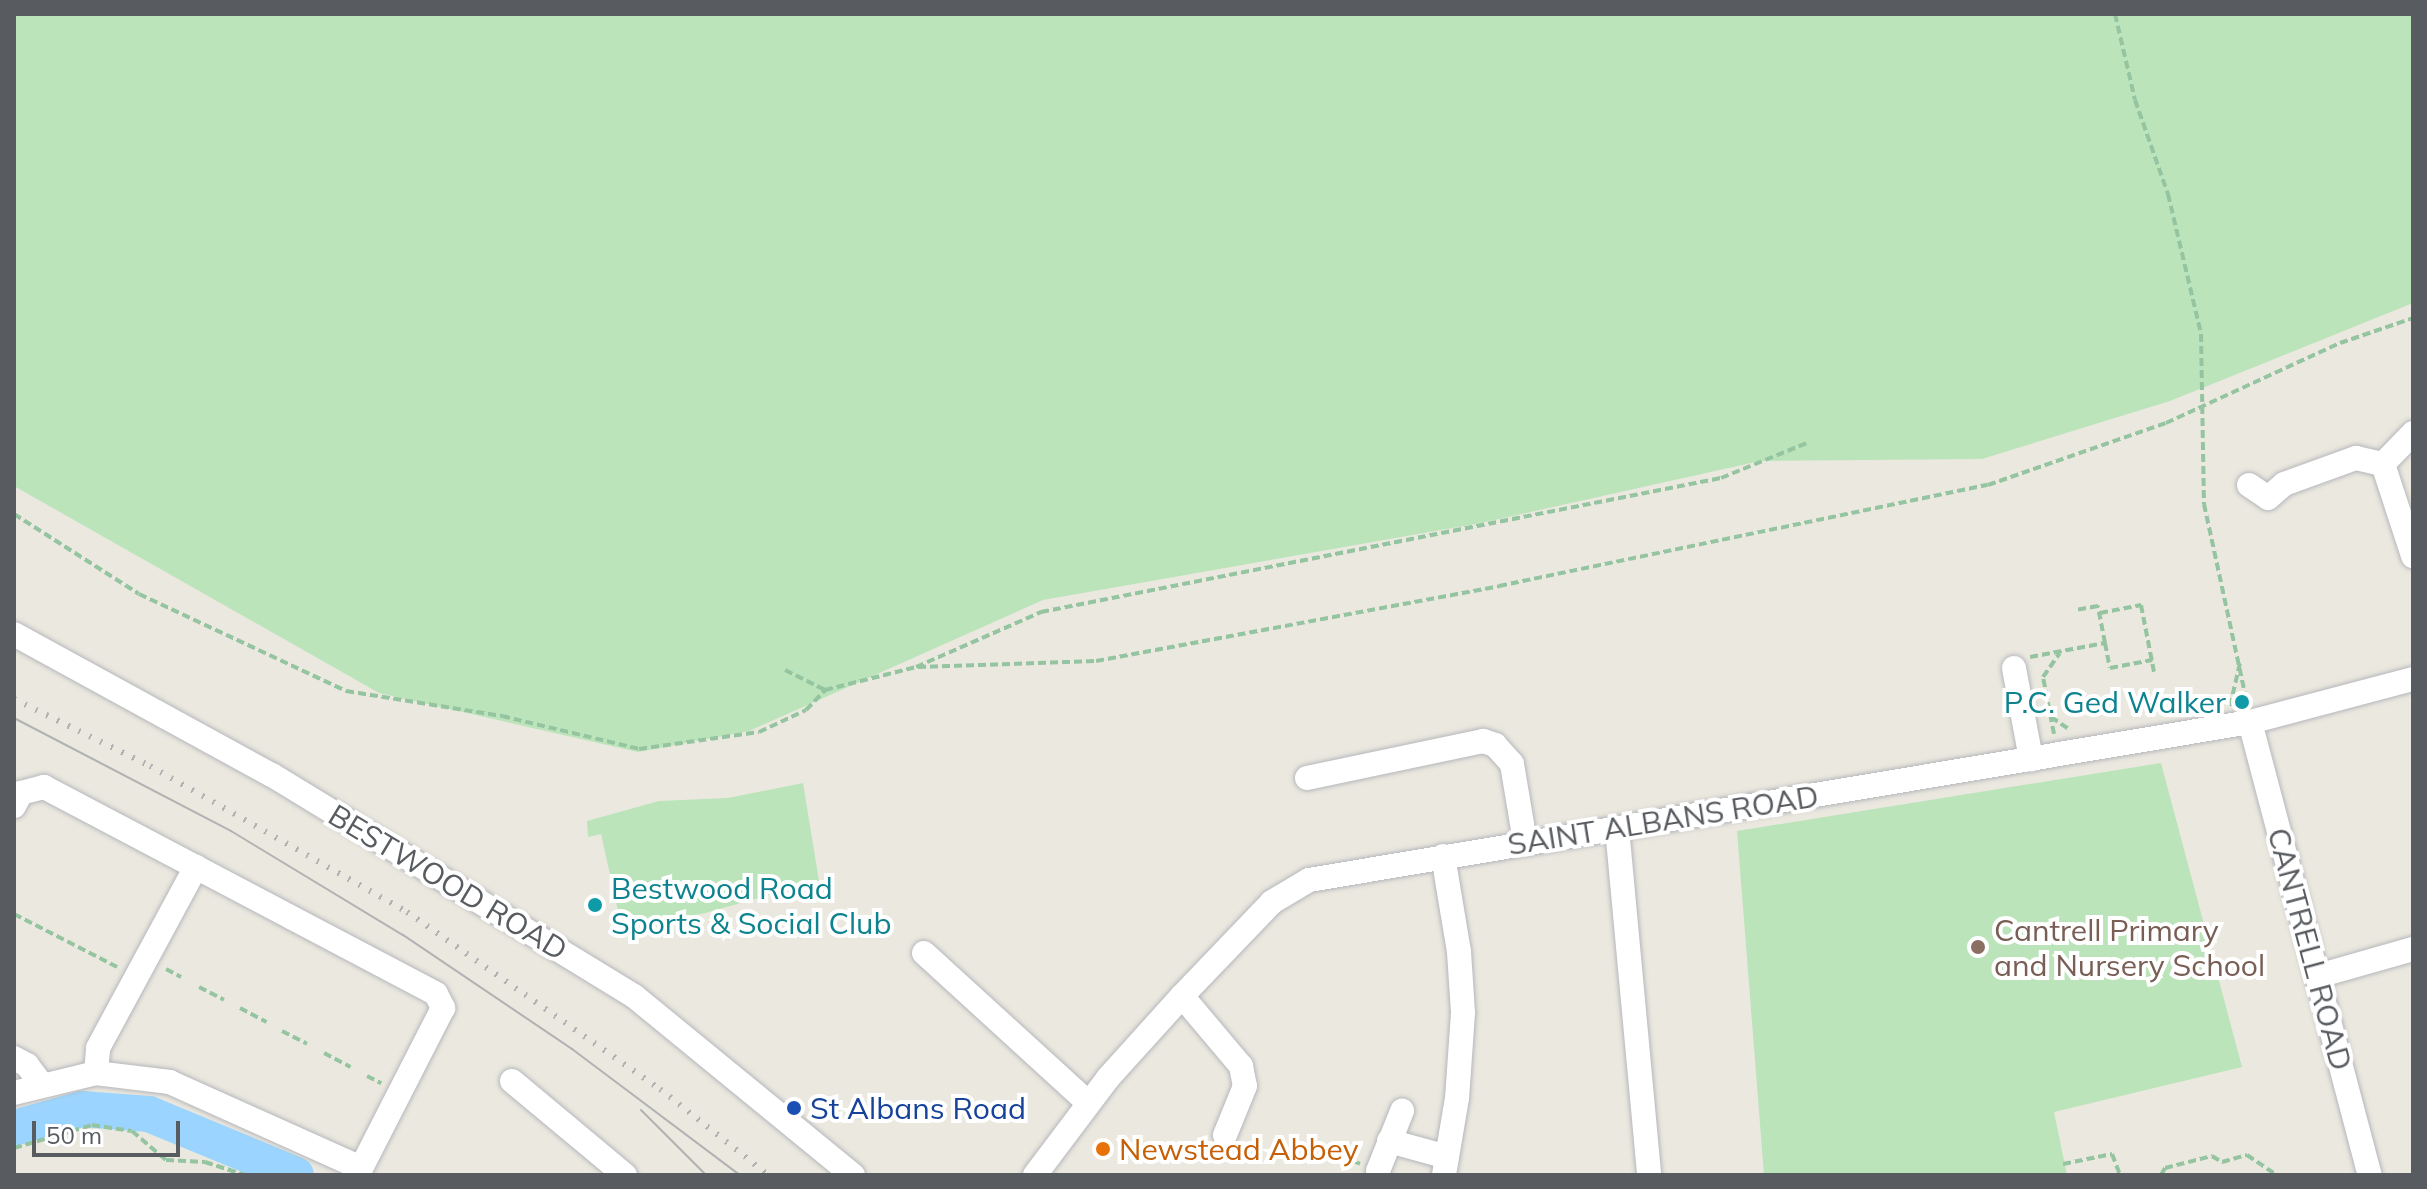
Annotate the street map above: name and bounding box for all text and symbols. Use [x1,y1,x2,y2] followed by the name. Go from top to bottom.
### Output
[2004,684,2226,720] place label: P.C. Ged Walker
[2233,693,2251,711] marker: P.C. Ged Walker
[1505,778,1821,862] street label: SAINT ALBANS ROAD
[322,797,574,967] street label: BESTWOOD ROAD
[2260,824,2360,1074] street label: CANTRELL ROAD
[611,870,891,940] place label: Bestwood Road Sports & Social Club
[586,896,604,914] marker: Bestwood Road Sports & Social Club
[1994,912,2265,982] place label: Cantrell Primary and Nursery School
[1969,938,1987,956] marker: Cantrell Primary and Nursery School
[810,1090,1026,1126] place label: St Albans Road
[785,1099,803,1117] marker: St Albans Road
[36,1105,184,1155] scale bar
[46,1120,102,1150] text: 50 m
[1119,1131,1359,1167] place label: Newstead Abbey
[1094,1140,1112,1158] marker: Newstead Abbey

